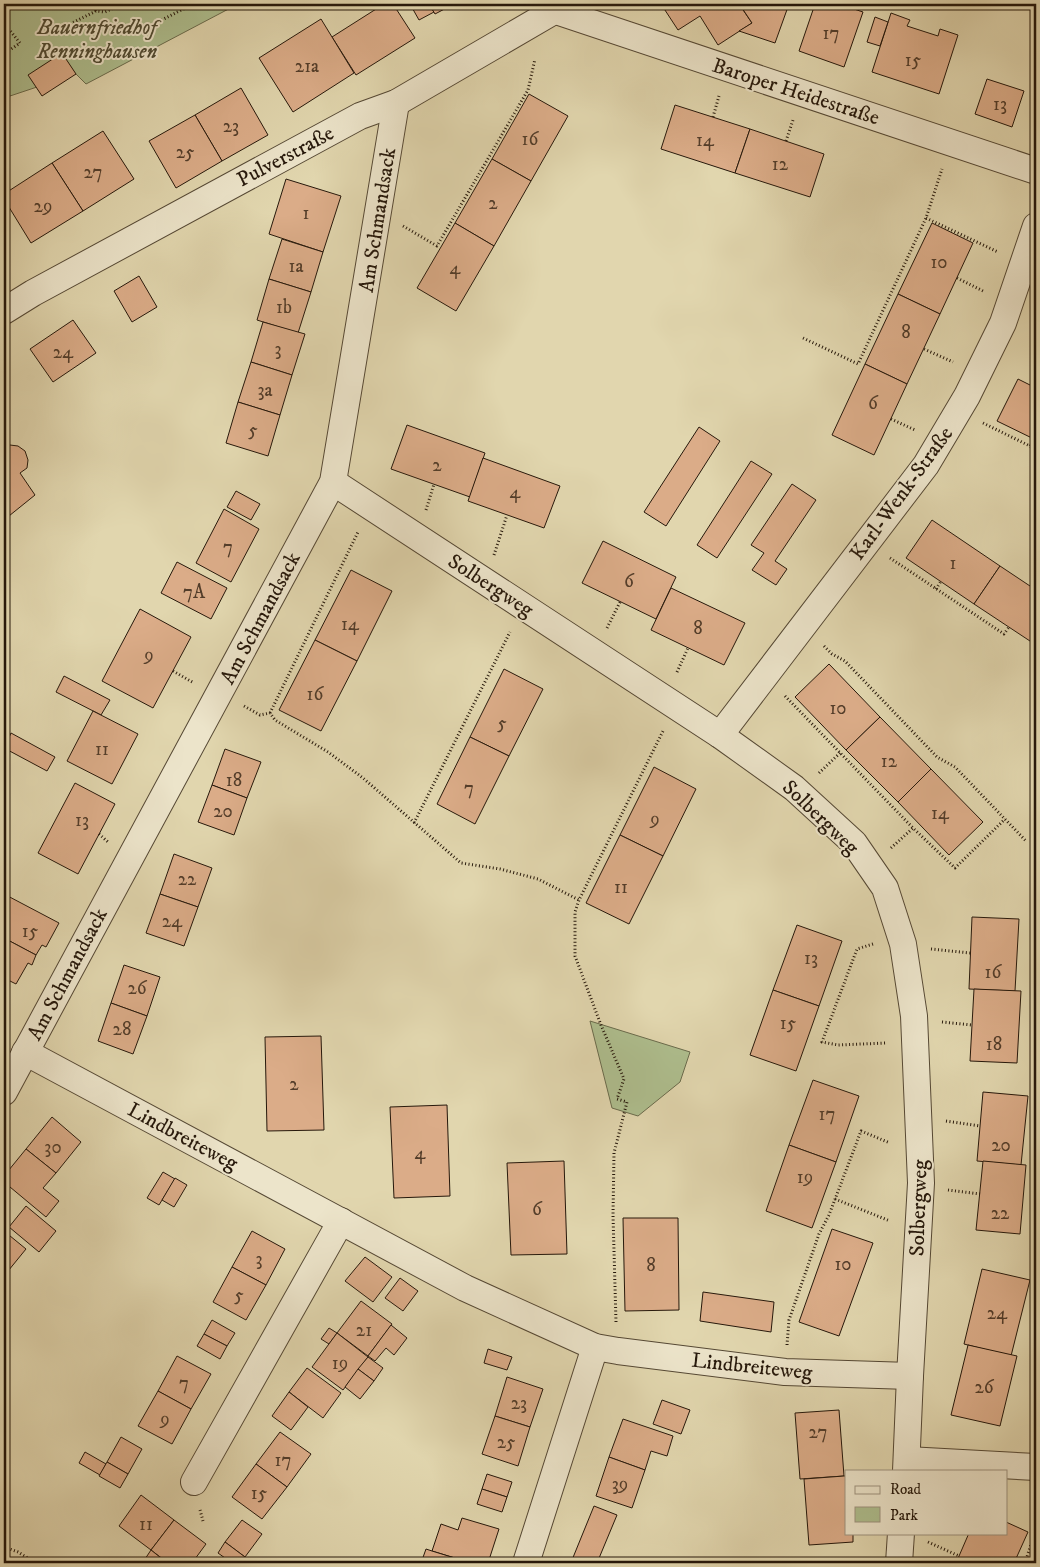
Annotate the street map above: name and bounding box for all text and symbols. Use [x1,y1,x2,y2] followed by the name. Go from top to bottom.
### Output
[36,15,162,65] park label: Bauernfriedhof Renninghausen
[823,22,840,45] house number: 17
[905,49,922,72] house number: 15
[709,53,883,131] street label: Baroper Heidestraße
[295,55,319,78] house number: 21a
[993,93,1007,116] house number: 13
[223,115,239,138] house number: 23
[233,120,339,193] street label: Pulverstraße
[522,128,540,151] house number: 16
[696,129,715,152] house number: 14
[176,141,195,164] house number: 25
[354,145,402,294] street label: Am Schmandsack
[772,153,789,176] house number: 12
[84,161,102,184] house number: 27
[488,192,498,215] house number: 2
[34,195,52,218] house number: 29
[303,202,310,225] house number: 1
[930,251,948,274] house number: 10
[288,255,304,278] house number: 1a
[450,257,462,280] house number: 4
[276,296,292,319] house number: 1b
[901,321,911,344] house number: 8
[274,338,282,361] house number: 3
[53,341,74,364] house number: 24
[257,379,273,402] house number: 3a
[868,392,879,415] house number: 6
[248,419,258,442] house number: 5
[845,421,959,566] street label: Karl-Wenk-Straße
[432,454,442,477] house number: 2
[510,481,522,504] house number: 4
[223,536,233,559] house number: 7
[215,547,307,689] street label: Am Schmandsack
[443,549,539,624] street label: Solbergweg
[950,552,957,575] house number: 1
[624,570,635,593] house number: 6
[183,581,206,604] house number: 7A
[341,613,360,636] house number: 14
[693,617,703,640] house number: 8
[143,644,154,667] house number: 9
[307,683,325,706] house number: 16
[829,697,847,720] house number: 10
[497,712,507,735] house number: 5
[95,738,109,761] house number: 11
[881,750,898,773] house number: 12
[226,769,242,792] house number: 18
[776,775,865,861] street label: Solbergweg
[464,777,474,800] house number: 7
[213,800,233,823] house number: 20
[931,802,950,825] house number: 14
[649,808,660,831] house number: 9
[75,809,89,832] house number: 13
[178,868,197,891] house number: 22
[614,876,628,899] house number: 11
[22,903,114,1045] street label: Am Schmandsack
[162,910,183,933] house number: 24
[22,920,39,943] house number: 15
[804,947,818,970] house number: 13
[985,961,1003,984] house number: 16
[127,977,148,1000] house number: 26
[780,1012,797,1035] house number: 15
[113,1018,131,1041] house number: 28
[986,1033,1002,1056] house number: 18
[289,1073,299,1096] house number: 2
[123,1097,243,1177] street label: Lindbreiteweg
[819,1103,836,1126] house number: 17
[991,1134,1011,1157] house number: 20
[44,1136,62,1159] house number: 30
[415,1142,427,1165] house number: 4
[904,1158,934,1257] street label: Solbergweg
[797,1166,813,1189] house number: 19
[532,1198,543,1221] house number: 6
[991,1202,1010,1225] house number: 22
[255,1248,263,1271] house number: 3
[834,1253,852,1276] house number: 10
[646,1254,656,1277] house number: 8
[234,1284,244,1307] house number: 5
[987,1302,1008,1325] house number: 24
[356,1319,372,1342] house number: 21
[690,1348,814,1386] street label: Lindbreiteweg
[332,1352,348,1375] house number: 19
[179,1372,189,1395] house number: 7
[974,1376,995,1399] house number: 26
[511,1392,527,1415] house number: 23
[159,1408,170,1431] house number: 9
[809,1421,827,1444] house number: 27
[497,1431,516,1454] house number: 25
[275,1449,292,1472] house number: 17
[845,1470,1008,1534] legend
[612,1473,628,1496] house number: 39
[890,1480,922,1499] text: Road
[251,1482,268,1505] house number: 15
[890,1506,919,1525] text: Park
[139,1513,153,1536] house number: 11

